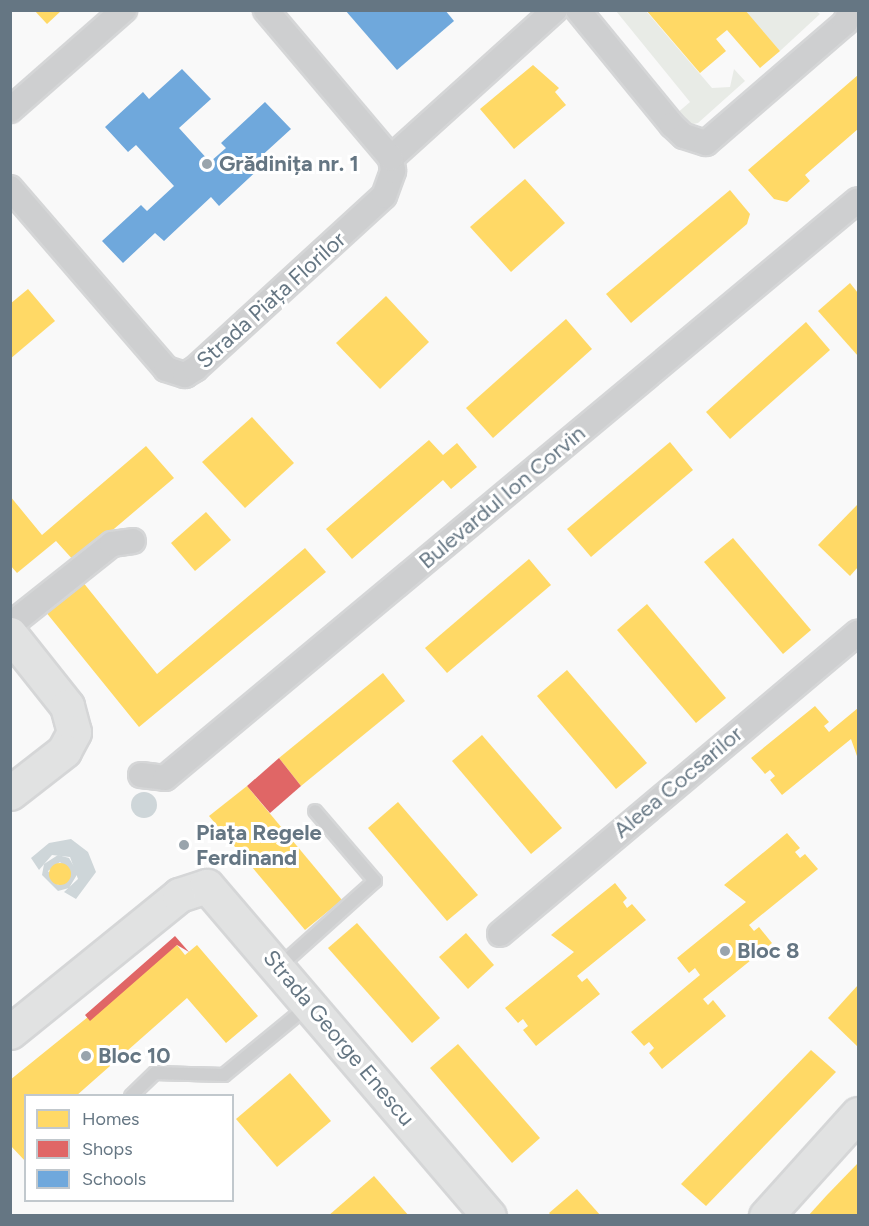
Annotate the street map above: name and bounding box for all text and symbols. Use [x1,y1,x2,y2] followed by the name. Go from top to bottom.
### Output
[219,151,359,177] place label: Grădinița nr. 1
[200,157,214,171] marker: Grădinița nr. 1
[191,226,351,374] street label: Strada Piața Florilor
[414,420,590,574] street label: Bulevardul Ion Corvin
[608,720,748,844] street label: Aleea Cocsarilor
[196,819,322,870] place label: Piața Regele Ferdinand
[177,838,191,852] marker: Piața Regele Ferdinand
[737,938,799,964] place label: Bloc 8
[718,944,732,958] marker: Bloc 8
[258,945,420,1131] street label: Strada George Enescu
[98,1043,170,1069] place label: Bloc 10
[79,1049,93,1063] marker: Bloc 10
[24,1094,234,1202] legend
[82,1108,140,1130] text: Homes
[82,1138,133,1160] text: Shops
[82,1168,146,1190] text: Schools

